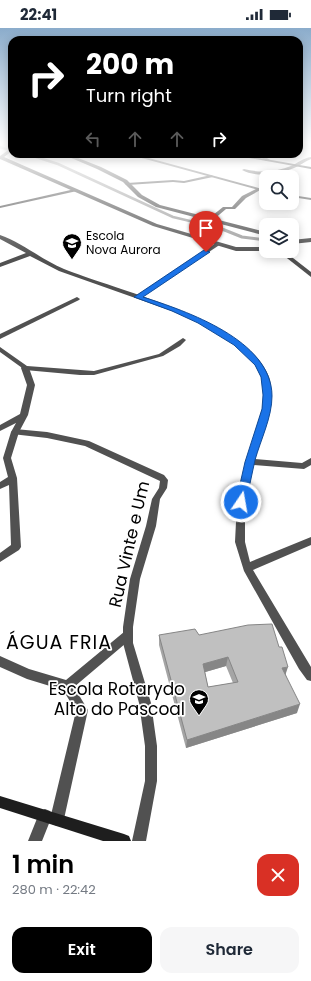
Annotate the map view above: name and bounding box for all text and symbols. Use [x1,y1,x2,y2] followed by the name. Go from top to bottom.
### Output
[20,4,57,25] text: 22:41
[86,45,174,84] text: 200 m
[20,52,72,104] icon: right
[86,83,172,108] text: Turn right
[82,128,104,150] icon: left
[124,128,146,150] icon: ahead
[166,128,188,150] icon: ahead
[208,128,230,150] icon: right
[259,170,299,258] map controls
[259,170,299,210] button: search
[189,211,223,252] pin
[195,217,217,239] icon: arrive
[259,218,299,258] button: layers
[86,227,161,258] place label: Escola Nova Aurora
[61,232,83,260] school or university icon: Escola Nova Aurora
[103,478,155,610] street label: Rua Vinte e Um
[220,481,262,523] position arrow
[6,629,112,656] district label: ÁGUA FRIA
[49,677,185,721] place label: Escola Rotarydo Alto do Pascoal
[188,688,210,716] school or university icon: Escola Rotarydo Alto do Pascoal
[12,848,74,881] text: 1 min
[257,854,299,896] button: close
[12,880,96,899] text: 280 m · 22:42
[12,927,152,973] button: Exit
[160,927,299,973] button: Share

